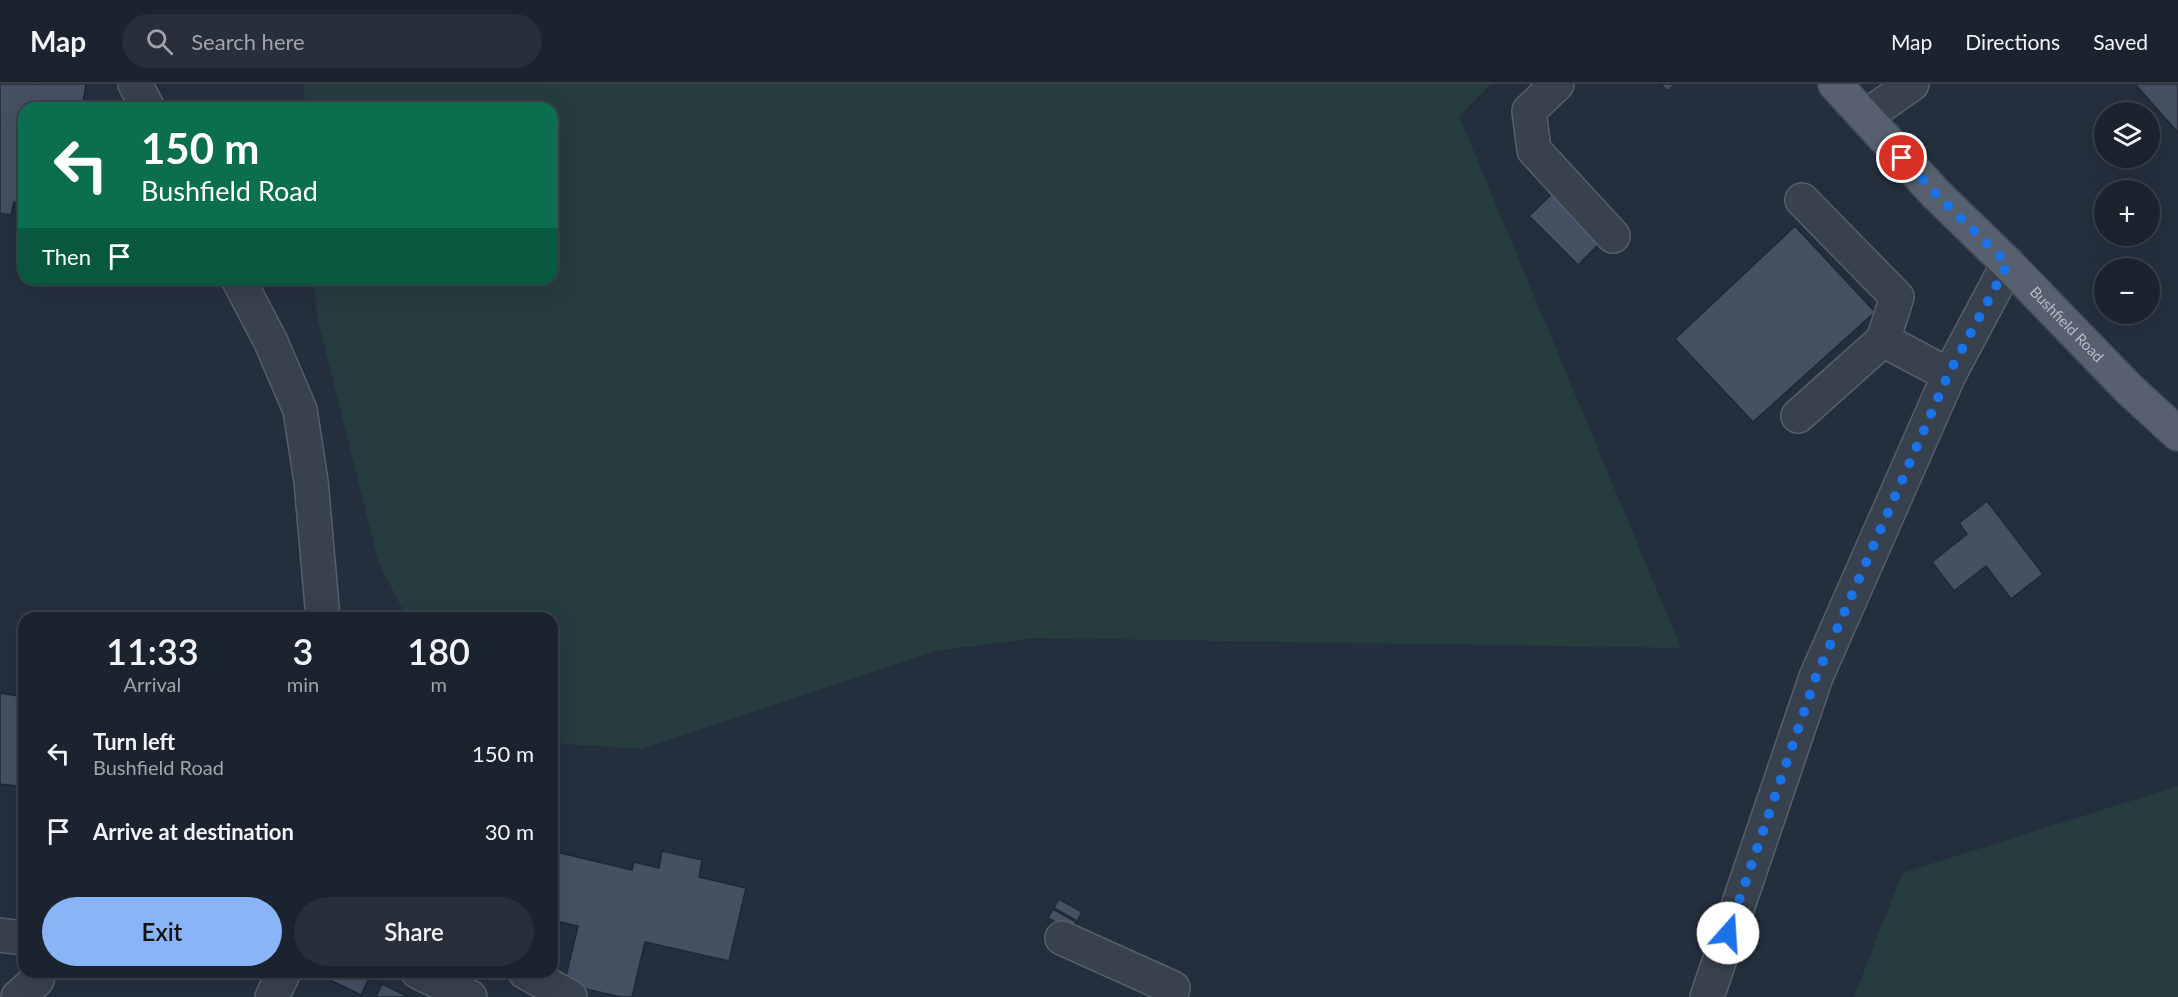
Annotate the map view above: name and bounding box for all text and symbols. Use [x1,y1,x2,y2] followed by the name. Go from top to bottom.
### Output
[122,14,542,68] search box
[30,24,86,58] text: Map
[143,25,176,58] icon: search
[191,28,305,55] text: Search here
[1891,29,1932,54] text: Map
[1965,29,2060,54] text: Directions
[2093,29,2148,54] text: Saved
[2094,102,2160,324] map controls
[2094,102,2160,168] button: layers
[141,123,259,173] text: 150 m
[42,126,120,204] icon: left
[1876,132,1927,183] pin
[1885,141,1918,174] icon: arrive
[141,174,318,207] text: Bushfield Road
[2094,180,2160,246] button: +
[103,240,136,273] icon: arrive
[42,243,91,270] text: Then
[2094,258,2160,324] button: −
[2027,282,2108,365] street label: Bushfield Road
[106,629,199,673] text: 11:33
[293,629,313,673] text: 3
[407,629,470,673] text: 180
[124,672,181,696] text: Arrival
[287,672,319,696] text: min
[430,672,447,696] text: m
[93,728,175,755] text: Turn left
[42,737,75,770] icon: left
[472,740,534,767] text: 150 m
[93,755,224,779] text: Bushfield Road
[42,815,75,848] icon: arrive
[93,818,294,845] text: Arrive at destination
[485,818,534,845] text: 30 m
[42,897,282,966] button: Exit
[294,897,534,966] button: Share
[1696,901,1760,965] position arrow

